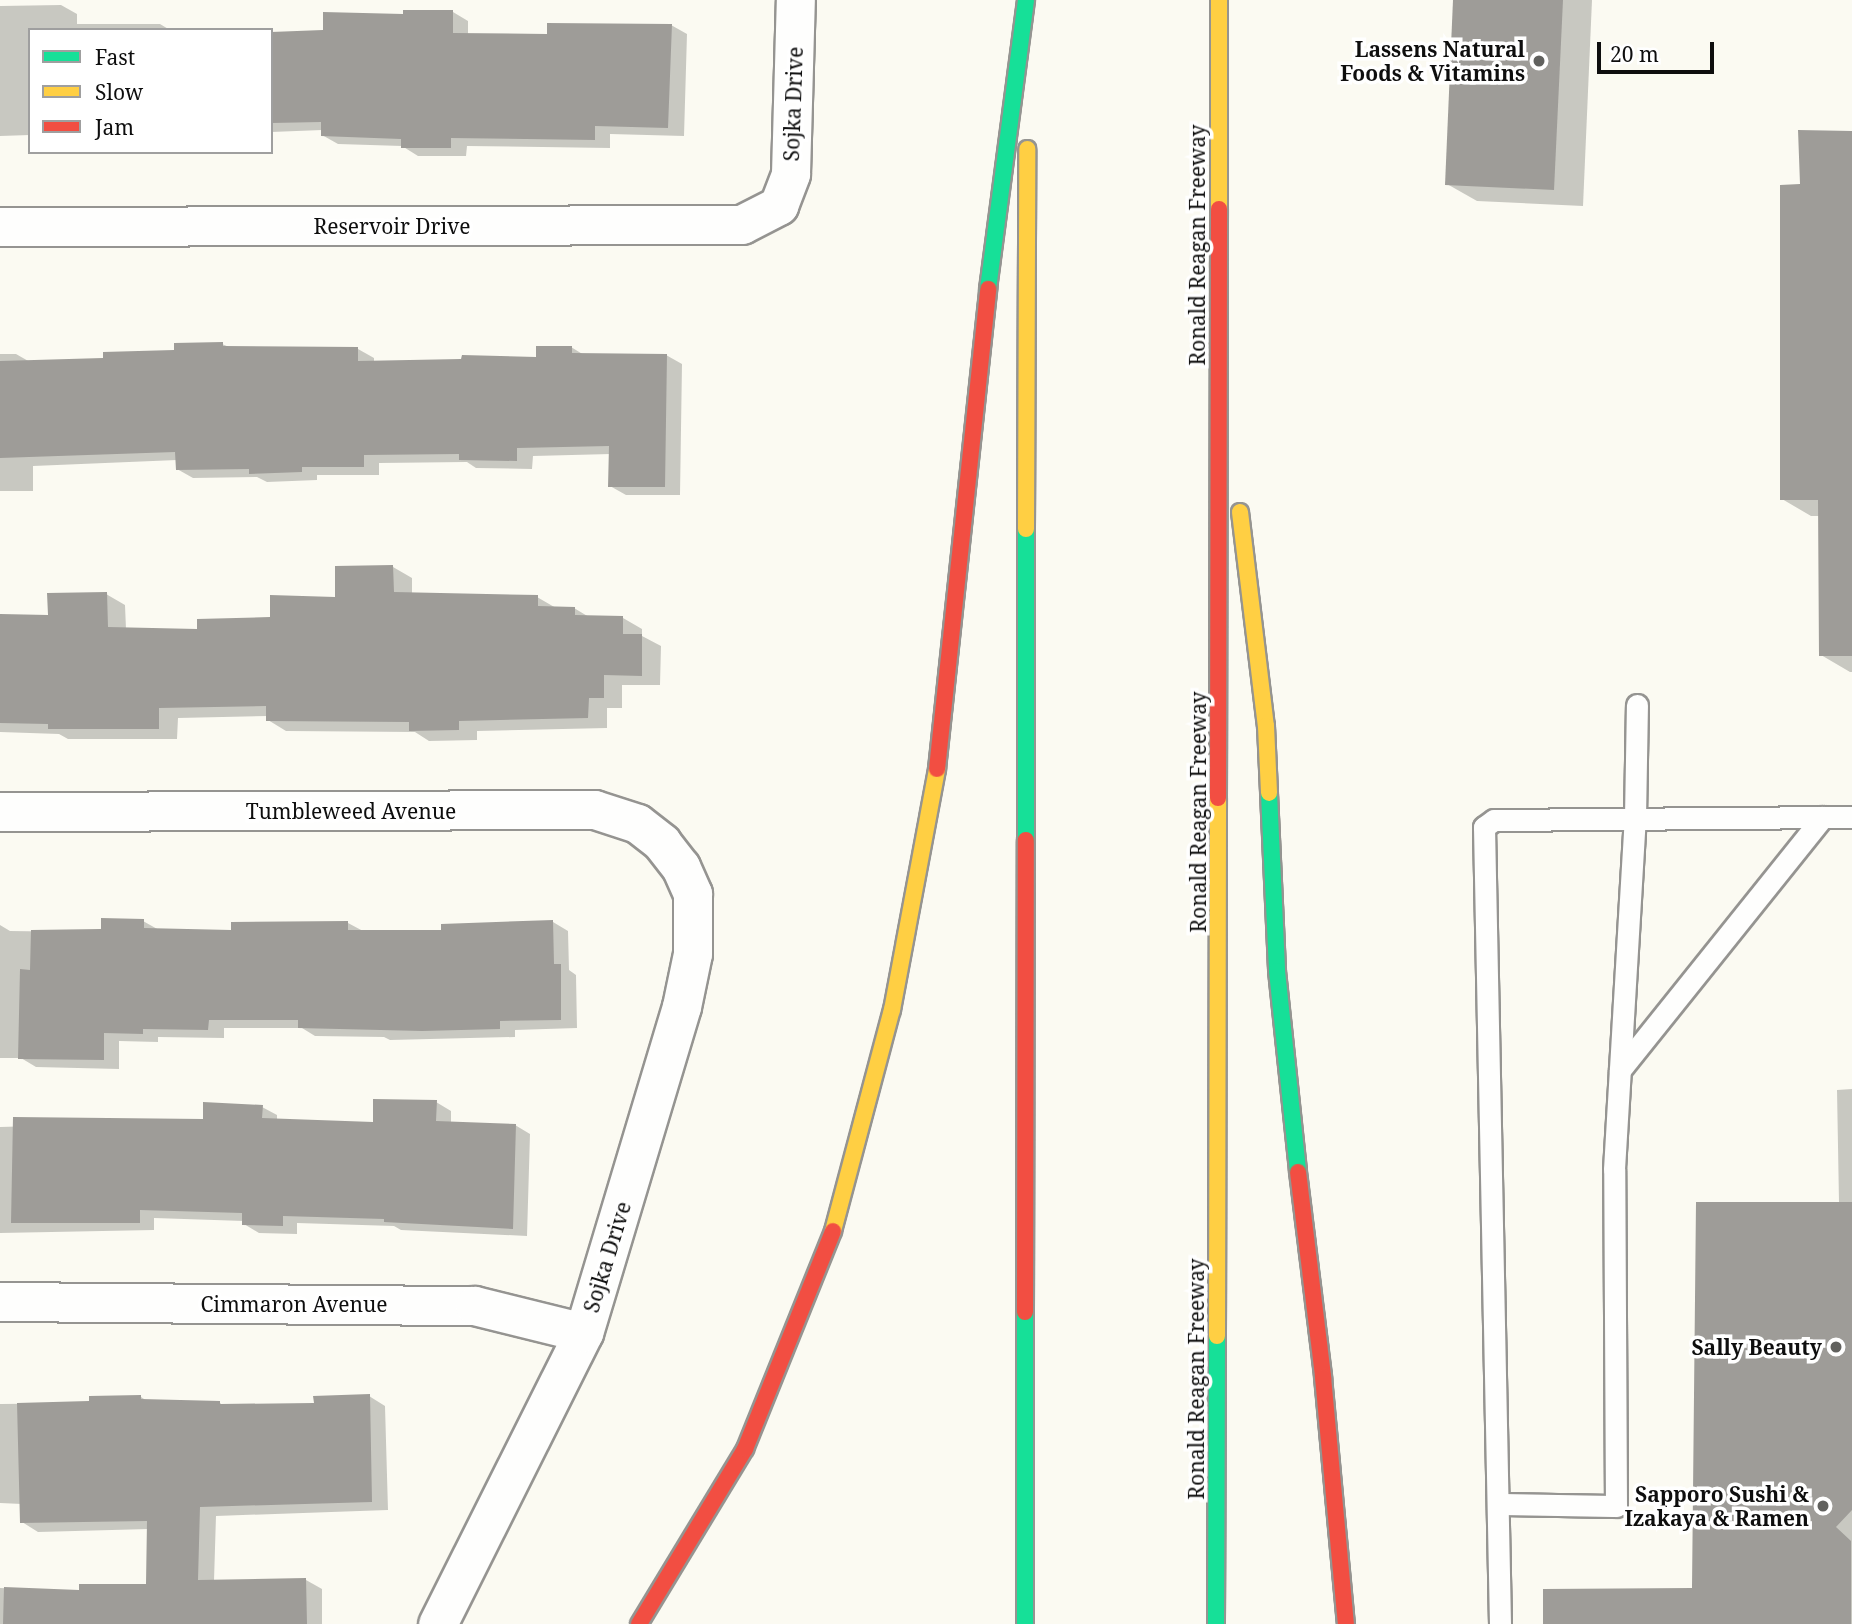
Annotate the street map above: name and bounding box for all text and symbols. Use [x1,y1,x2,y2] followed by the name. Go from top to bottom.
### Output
[28,28,273,154] legend
[1600,28,1717,72] scale bar
[1340,36,1525,86] place label: Lassens Natural Foods & Vitamins
[1610,40,1659,68] text: 20 m
[95,43,135,71] text: Fast
[778,46,808,162] street label: Sojka Drive
[1531,53,1547,69] marker: Lassens Natural Foods & Vitamins
[95,78,143,106] text: Slow
[95,113,134,141] text: Jam
[1184,124,1210,366] street label: Ronald Reagan Freeway
[313,213,471,239] street label: Reservoir Drive
[1185,691,1211,933] street label: Ronald Reagan Freeway
[246,798,456,824] street label: Tumbleweed Avenue
[578,1198,636,1316] street label: Sojka Drive
[1183,1258,1209,1500] street label: Ronald Reagan Freeway
[200,1291,388,1317] street label: Cimmaron Avenue
[1691,1334,1822,1360] place label: Sally Beauty
[1828,1339,1844,1355] marker: Sally Beauty
[1625,1481,1809,1531] place label: Sapporo Sushi & Izakaya & Ramen
[1815,1498,1831,1514] marker: Sapporo Sushi & Izakaya & Ramen

